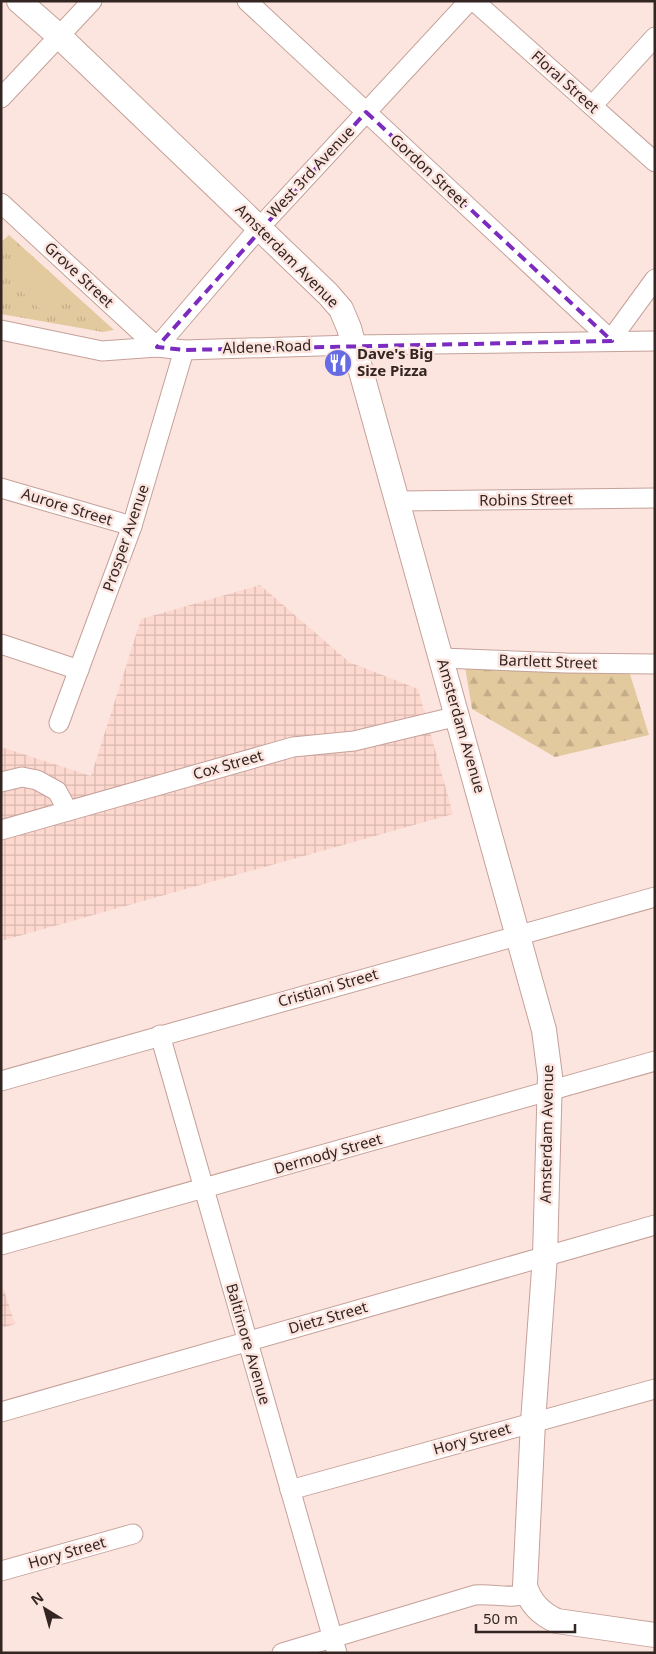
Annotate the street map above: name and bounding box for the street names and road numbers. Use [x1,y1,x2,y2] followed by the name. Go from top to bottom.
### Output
[528,45,604,117] street label: Floral Street
[262,121,358,222] street label: West 3rd Avenue
[387,129,473,212] street label: Gordon Street
[232,199,344,311] street label: Amsterdam Avenue
[41,237,119,312] street label: Grove Street
[222,334,312,358] street label: Aldene Road
[97,482,153,594] street label: Prosper Avenue
[19,483,116,530] street label: Aurore Street
[479,488,574,510] street label: Robins Street
[498,649,598,673] street label: Bartlett Street
[433,656,491,795] street label: Amsterdam Avenue
[190,744,266,784] street label: Cox Street
[275,963,381,1011] street label: Cristiani Street
[535,1064,557,1204] street label: Amsterdam Avenue
[271,1128,385,1178] street label: Dermody Street
[222,1281,276,1407] street label: Baltimore Avenue
[286,1296,370,1338] street label: Dietz Street
[431,1417,513,1459] street label: Hory Street
[26,1531,108,1573] street label: Hory Street

